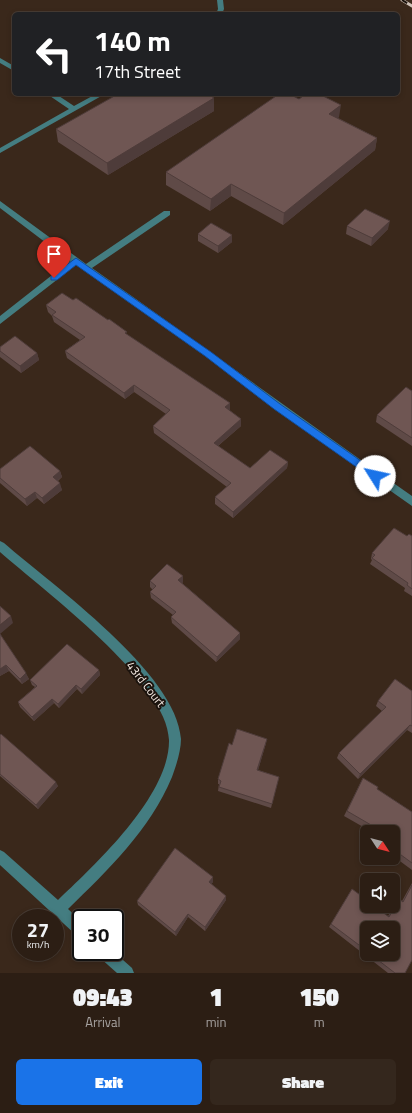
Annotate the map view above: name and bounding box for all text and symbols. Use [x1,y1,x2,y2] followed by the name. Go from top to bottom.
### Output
[94,19,171,62] text: 140 m
[28,28,80,80] icon: left
[94,58,181,85] text: 17th Street
[37,237,71,278] pin
[43,243,65,265] icon: arrive
[354,455,396,497] position arrow
[122,657,171,712] street label: 43rd Court
[360,825,400,865] north arrow
[360,825,400,961] map controls
[360,873,400,913] button: sound
[72,909,124,961] speed limit sign: 30
[27,914,49,945] text: 27
[360,921,400,961] button: layers
[27,937,49,952] text: km/h
[73,979,133,1015] text: 09:43
[209,979,223,1015] text: 1
[299,979,339,1015] text: 150
[85,1012,120,1032] text: Arrival
[206,1012,226,1032] text: min
[314,1012,325,1032] text: m
[16,1059,202,1105] button: Exit
[210,1059,396,1105] button: Share

